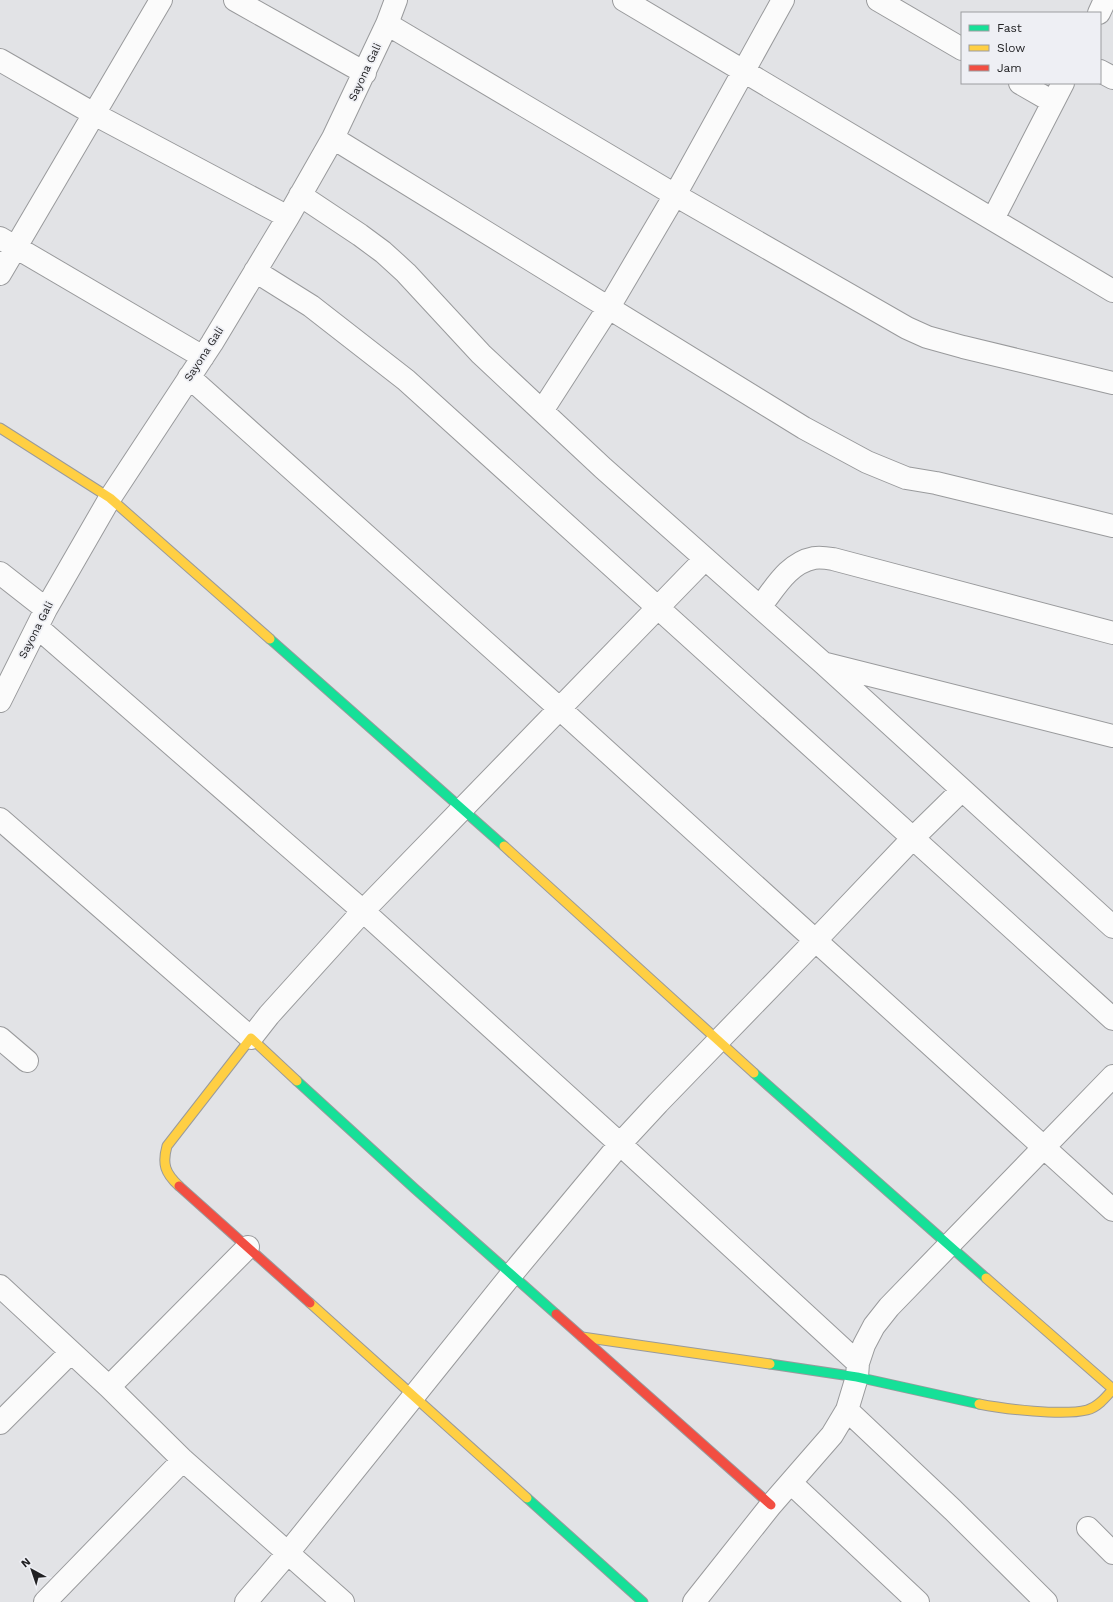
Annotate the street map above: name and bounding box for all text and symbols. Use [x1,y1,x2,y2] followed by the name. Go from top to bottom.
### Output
[961,12,1101,84] legend
[997,21,1022,35] text: Fast
[346,41,384,103] street label: Sayona Gali
[997,41,1025,55] text: Slow
[997,61,1022,75] text: Jam
[182,324,226,384] street label: Sayona Gali
[16,599,56,661] street label: Sayona Gali
[12,1550,52,1590] north arrow
[19,1555,33,1570] text: N

